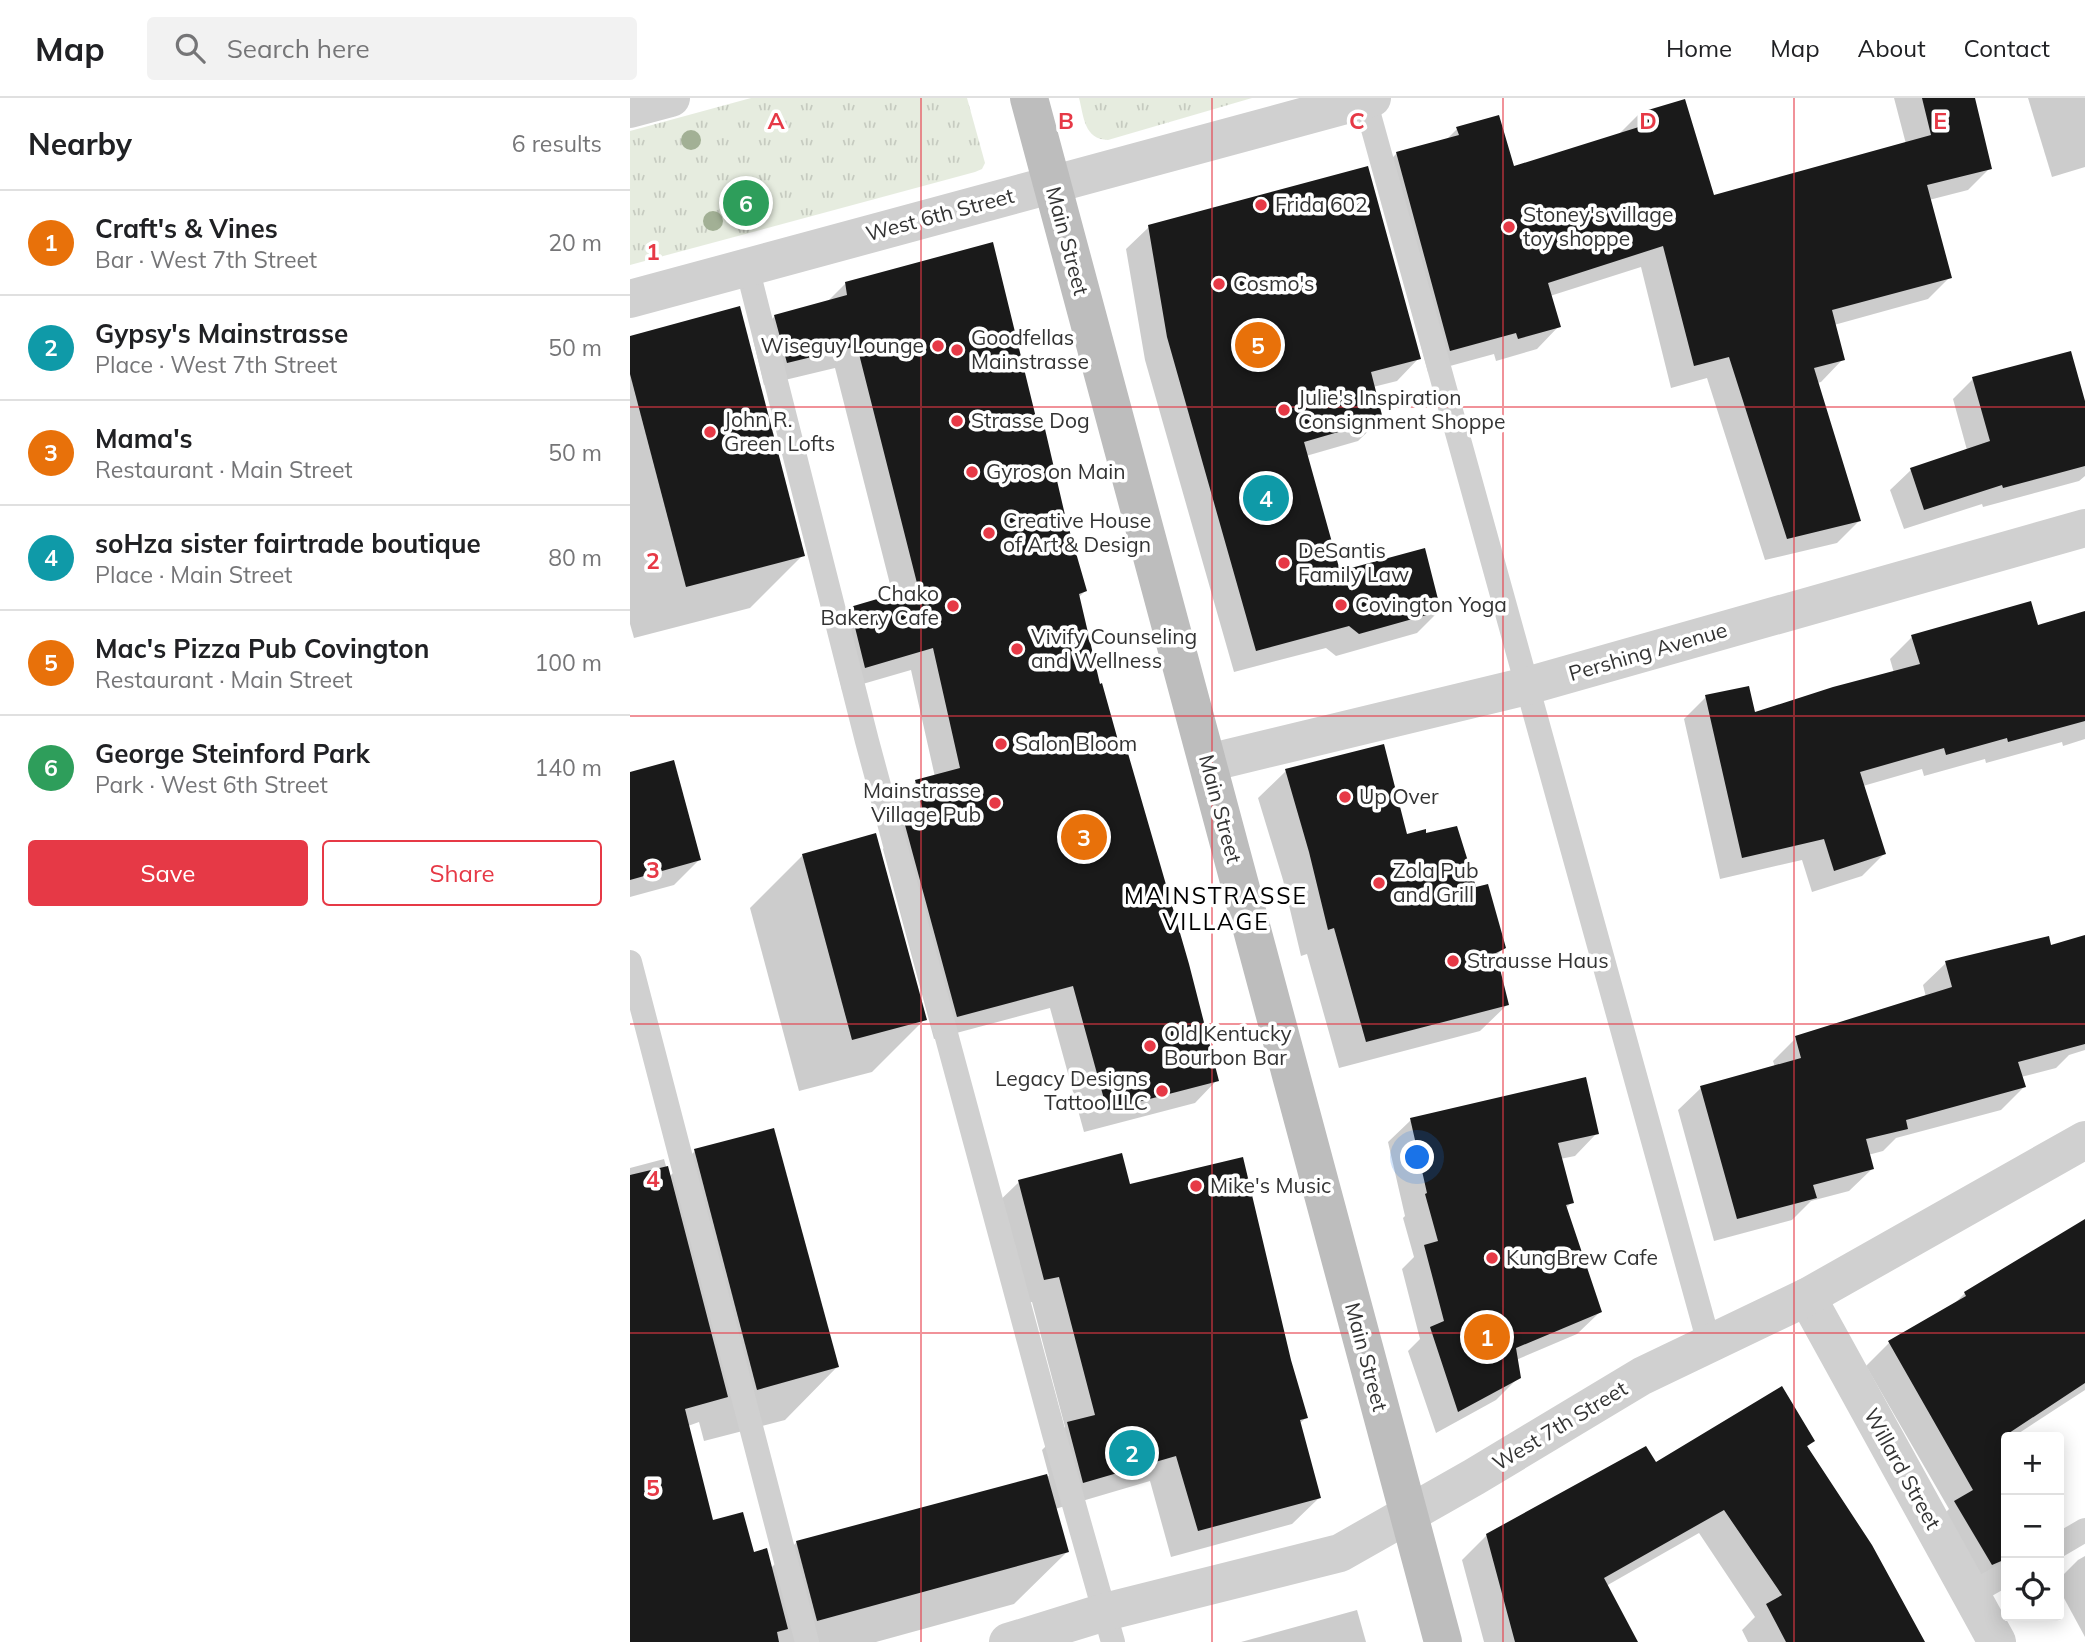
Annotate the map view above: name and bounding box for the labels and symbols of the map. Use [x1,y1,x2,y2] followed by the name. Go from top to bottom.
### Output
[767,106,785,135] text: A
[1058,106,1074,135] text: B
[1349,106,1365,135] text: C
[1639,106,1657,135] text: D
[1933,106,1947,135] text: E
[723,177,769,229] pin: 6
[863,182,1017,246] street label: West 6th Street
[1041,184,1095,298] street label: Main Street
[1275,191,1368,217] place label: Frida 602
[1253,197,1269,213] marker: Frida 602
[1523,201,1673,251] place label: Stoney's village toy shoppe
[1501,219,1517,235] marker: Stoney's village toy shoppe
[646,237,660,266] text: 1
[1233,270,1315,296] place label: Cosmo's
[1211,276,1227,292] marker: Cosmo's
[1235,319,1281,371] pin: 5
[971,324,1089,374] place label: Goodfellas Mainstrasse
[761,332,924,358] place label: Wiseguy Lounge
[930,338,946,354] marker: Wiseguy Lounge
[949,342,965,358] marker: Goodfellas Mainstrasse
[1298,384,1505,434] place label: Julie's Inspiration Consignment Shoppe
[1276,402,1292,418] marker: Julie's Inspiration Consignment Shoppe
[724,406,835,456] place label: John R. Green Lofts
[971,407,1090,433] place label: Strasse Dog
[949,413,965,429] marker: Strasse Dog
[702,424,718,440] marker: John R. Green Lofts
[986,458,1126,484] place label: Gyros on Main
[964,464,980,480] marker: Gyros on Main
[1243,472,1289,524] pin: 4
[1003,507,1151,557] place label: Creative House of Art & Design
[981,525,997,541] marker: Creative House of Art & Design
[1298,537,1409,587] place label: DeSantis Family Law
[646,546,660,575] text: 2
[1276,555,1292,571] marker: DeSantis Family Law
[820,580,939,630] place label: Chako Bakery Cafe
[1355,591,1507,617] place label: Covington Yoga
[1333,597,1349,613] marker: Covington Yoga
[945,598,961,614] marker: Chako Bakery Cafe
[1566,616,1730,686] street label: Pershing Avenue
[1031,623,1197,673] place label: Vivify Counseling and Wellness
[1009,641,1025,657] marker: Vivify Counseling and Wellness
[1015,730,1137,756] place label: Salon Bloom
[993,736,1009,752] marker: Salon Bloom
[1194,752,1248,866] street label: Main Street
[863,777,981,827] place label: Mainstrasse Village Pub
[1359,783,1439,809] place label: Up Over
[1337,789,1353,805] marker: Up Over
[987,795,1003,811] marker: Mainstrasse Village Pub
[1061,811,1107,863] pin: 3
[646,855,660,884] text: 3
[1393,857,1479,907] place label: Zola Pub and Grill
[1371,875,1387,891] marker: Zola Pub and Grill
[1124,881,1308,936] district label: MAINSTRASSE VILLAGE
[1467,947,1609,973] place label: Strausse Haus
[1445,953,1461,969] marker: Strausse Haus
[1164,1020,1292,1070] place label: Old Kentucky Bourbon Bar
[1142,1038,1158,1054] marker: Old Kentucky Bourbon Bar
[995,1065,1148,1115] place label: Legacy Designs Tattoo LLC
[1154,1083,1170,1099] marker: Legacy Designs Tattoo LLC
[1400,1140,1434,1174] your location
[646,1164,660,1193] text: 4
[1210,1172,1331,1198] place label: Mike's Music
[1188,1178,1204,1194] marker: Mike's Music
[1506,1244,1658,1270] place label: KungBrew Cafe
[1484,1250,1500,1266] marker: KungBrew Cafe
[1340,1300,1394,1414] street label: Main Street
[1464,1311,1510,1363] pin: 1
[1487,1375,1632,1476] street label: West 7th Street
[1859,1403,1947,1534] street label: Willard Street
[1109,1427,1155,1479] pin: 2
[646,1473,660,1502] text: 5

